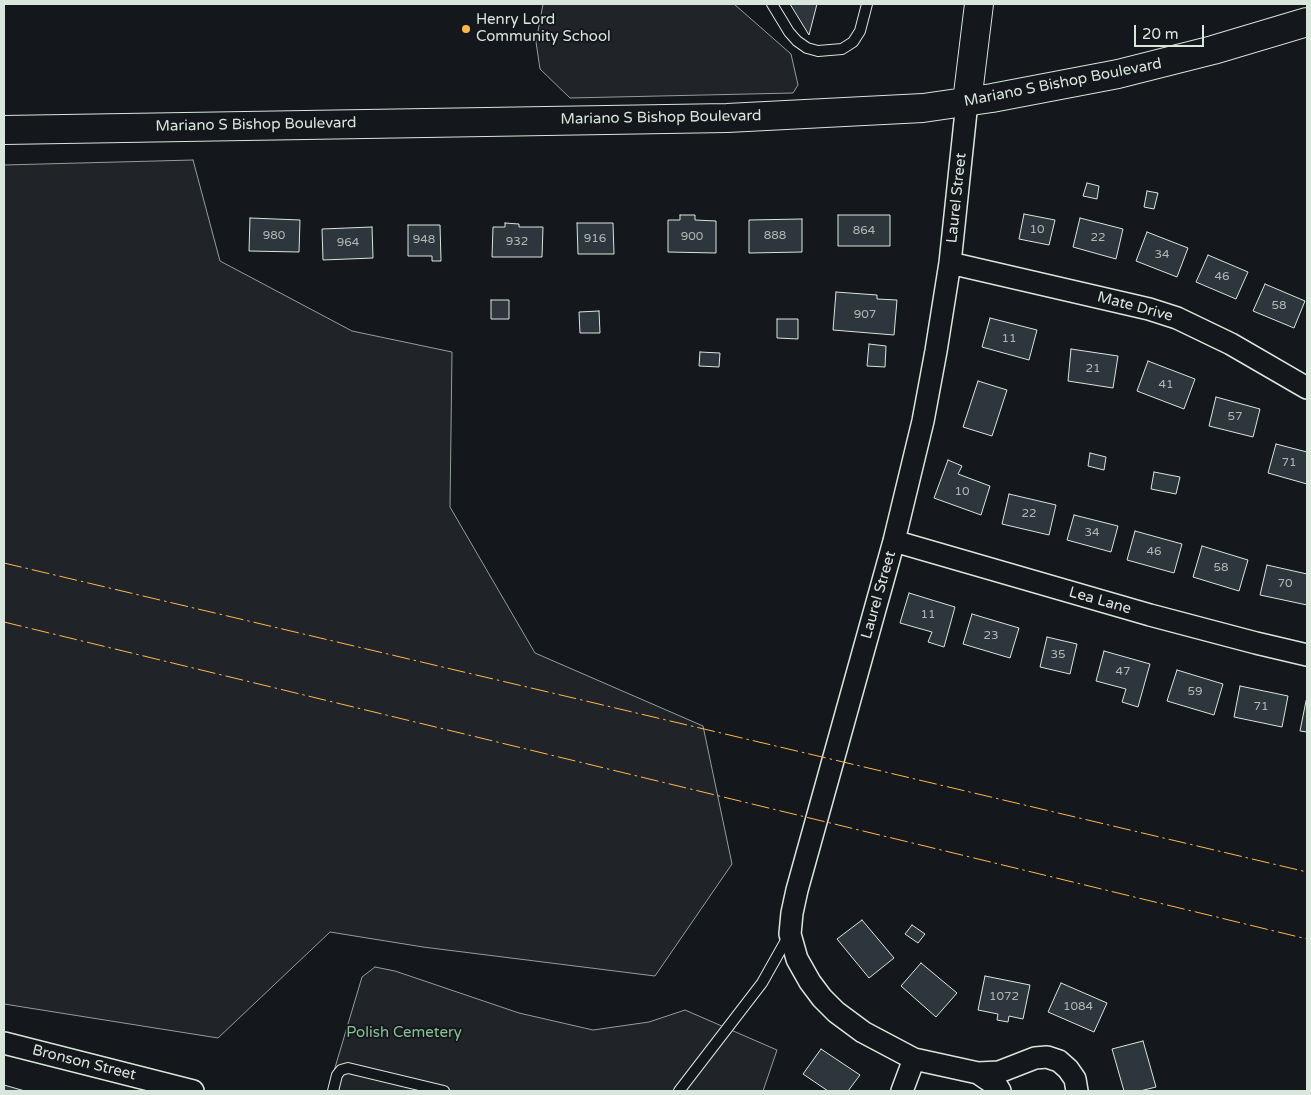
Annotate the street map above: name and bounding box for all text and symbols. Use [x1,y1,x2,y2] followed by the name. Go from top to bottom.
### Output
[476,11,611,46] place label: Henry Lord Community School
[1136,15,1206,47] scale bar
[460,23,472,35] marker: Henry Lord Community School
[1142,25,1179,43] text: 20 m
[963,55,1163,111] street label: Mariano S Bishop Boulevard
[560,107,762,129] street label: Mariano S Bishop Boulevard
[155,114,357,136] street label: Mariano S Bishop Boulevard
[943,152,971,244] street label: Laurel Street
[1029,223,1045,237] house number: 10
[853,224,875,238] house number: 864
[263,229,285,243] house number: 980
[764,229,786,243] house number: 888
[681,230,703,244] house number: 900
[1090,231,1106,245] house number: 22
[584,232,606,246] house number: 916
[413,233,435,247] house number: 948
[506,235,528,249] house number: 932
[337,236,359,250] house number: 964
[1154,248,1170,262] house number: 34
[1214,270,1230,284] house number: 46
[1095,288,1175,326] street label: Mate Drive
[1271,299,1287,313] house number: 58
[854,308,876,322] house number: 907
[1001,332,1017,346] house number: 11
[1085,362,1101,376] house number: 21
[1158,378,1174,392] house number: 41
[1227,410,1243,424] house number: 57
[1281,456,1297,470] house number: 71
[954,485,970,499] house number: 10
[1021,507,1037,521] house number: 22
[1084,526,1100,540] house number: 34
[1146,545,1162,559] house number: 46
[858,549,900,641] street label: Laurel Street
[1213,561,1229,575] house number: 58
[1277,577,1293,591] house number: 70
[1067,584,1133,618] street label: Lea Lane
[920,608,936,622] house number: 11
[983,629,999,643] house number: 23
[1050,648,1066,662] house number: 35
[1115,665,1131,679] house number: 47
[1187,685,1203,699] house number: 59
[1253,700,1269,714] house number: 71
[989,990,1019,1004] house number: 1072
[1063,1000,1093,1014] house number: 1084
[346,1024,462,1042] park label: Polish Cemetery
[30,1041,138,1085] street label: Bronson Street

